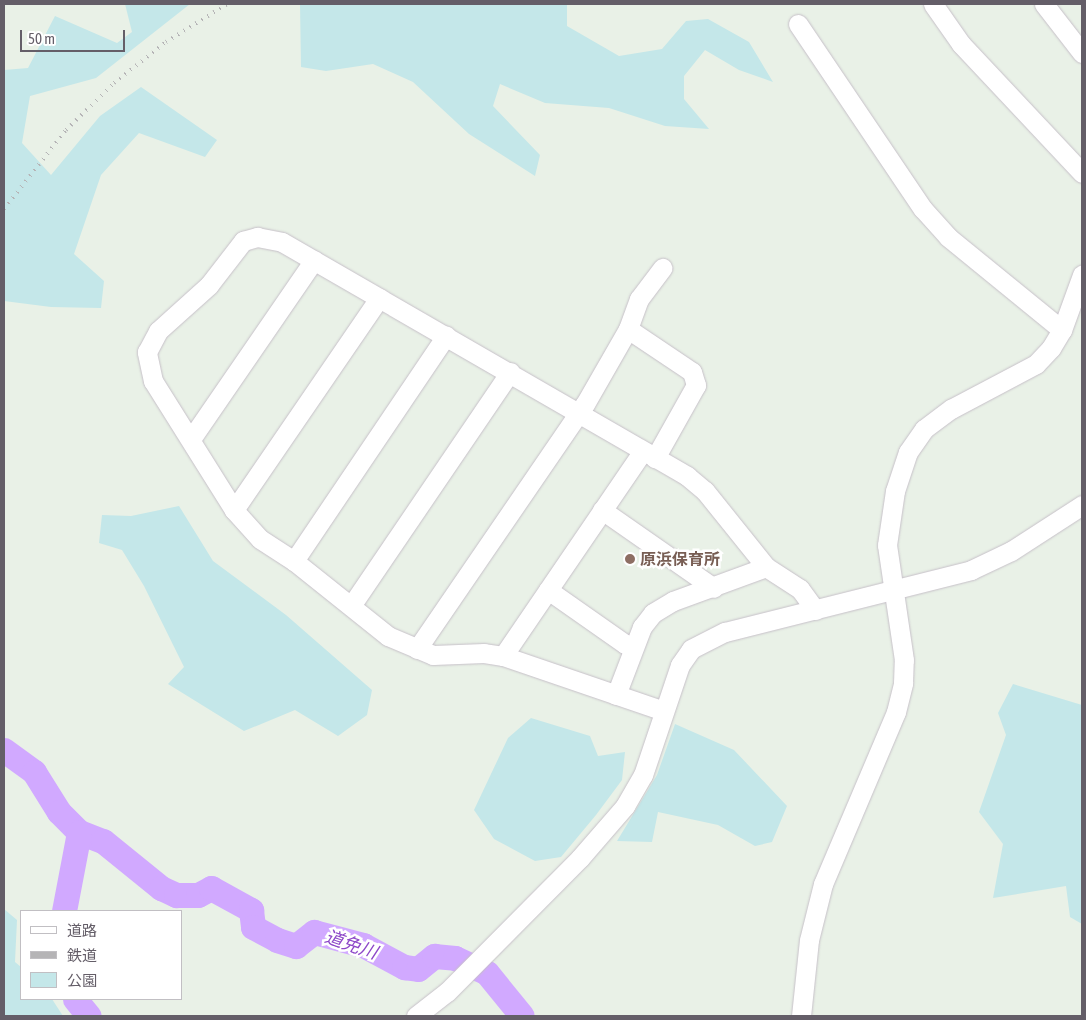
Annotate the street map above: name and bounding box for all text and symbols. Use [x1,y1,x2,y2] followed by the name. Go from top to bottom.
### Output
[22,20,128,52] scale bar
[28,30,55,47] text: 50 m
[640,549,720,569] place label: 原浜保育所
[624,553,636,565] marker: 原浜保育所
[20,910,182,1000] legend
[67,922,97,939] text: 道路
[322,926,380,964] water label: 道免川
[67,947,97,964] text: 鉄道
[67,972,97,989] text: 公園

